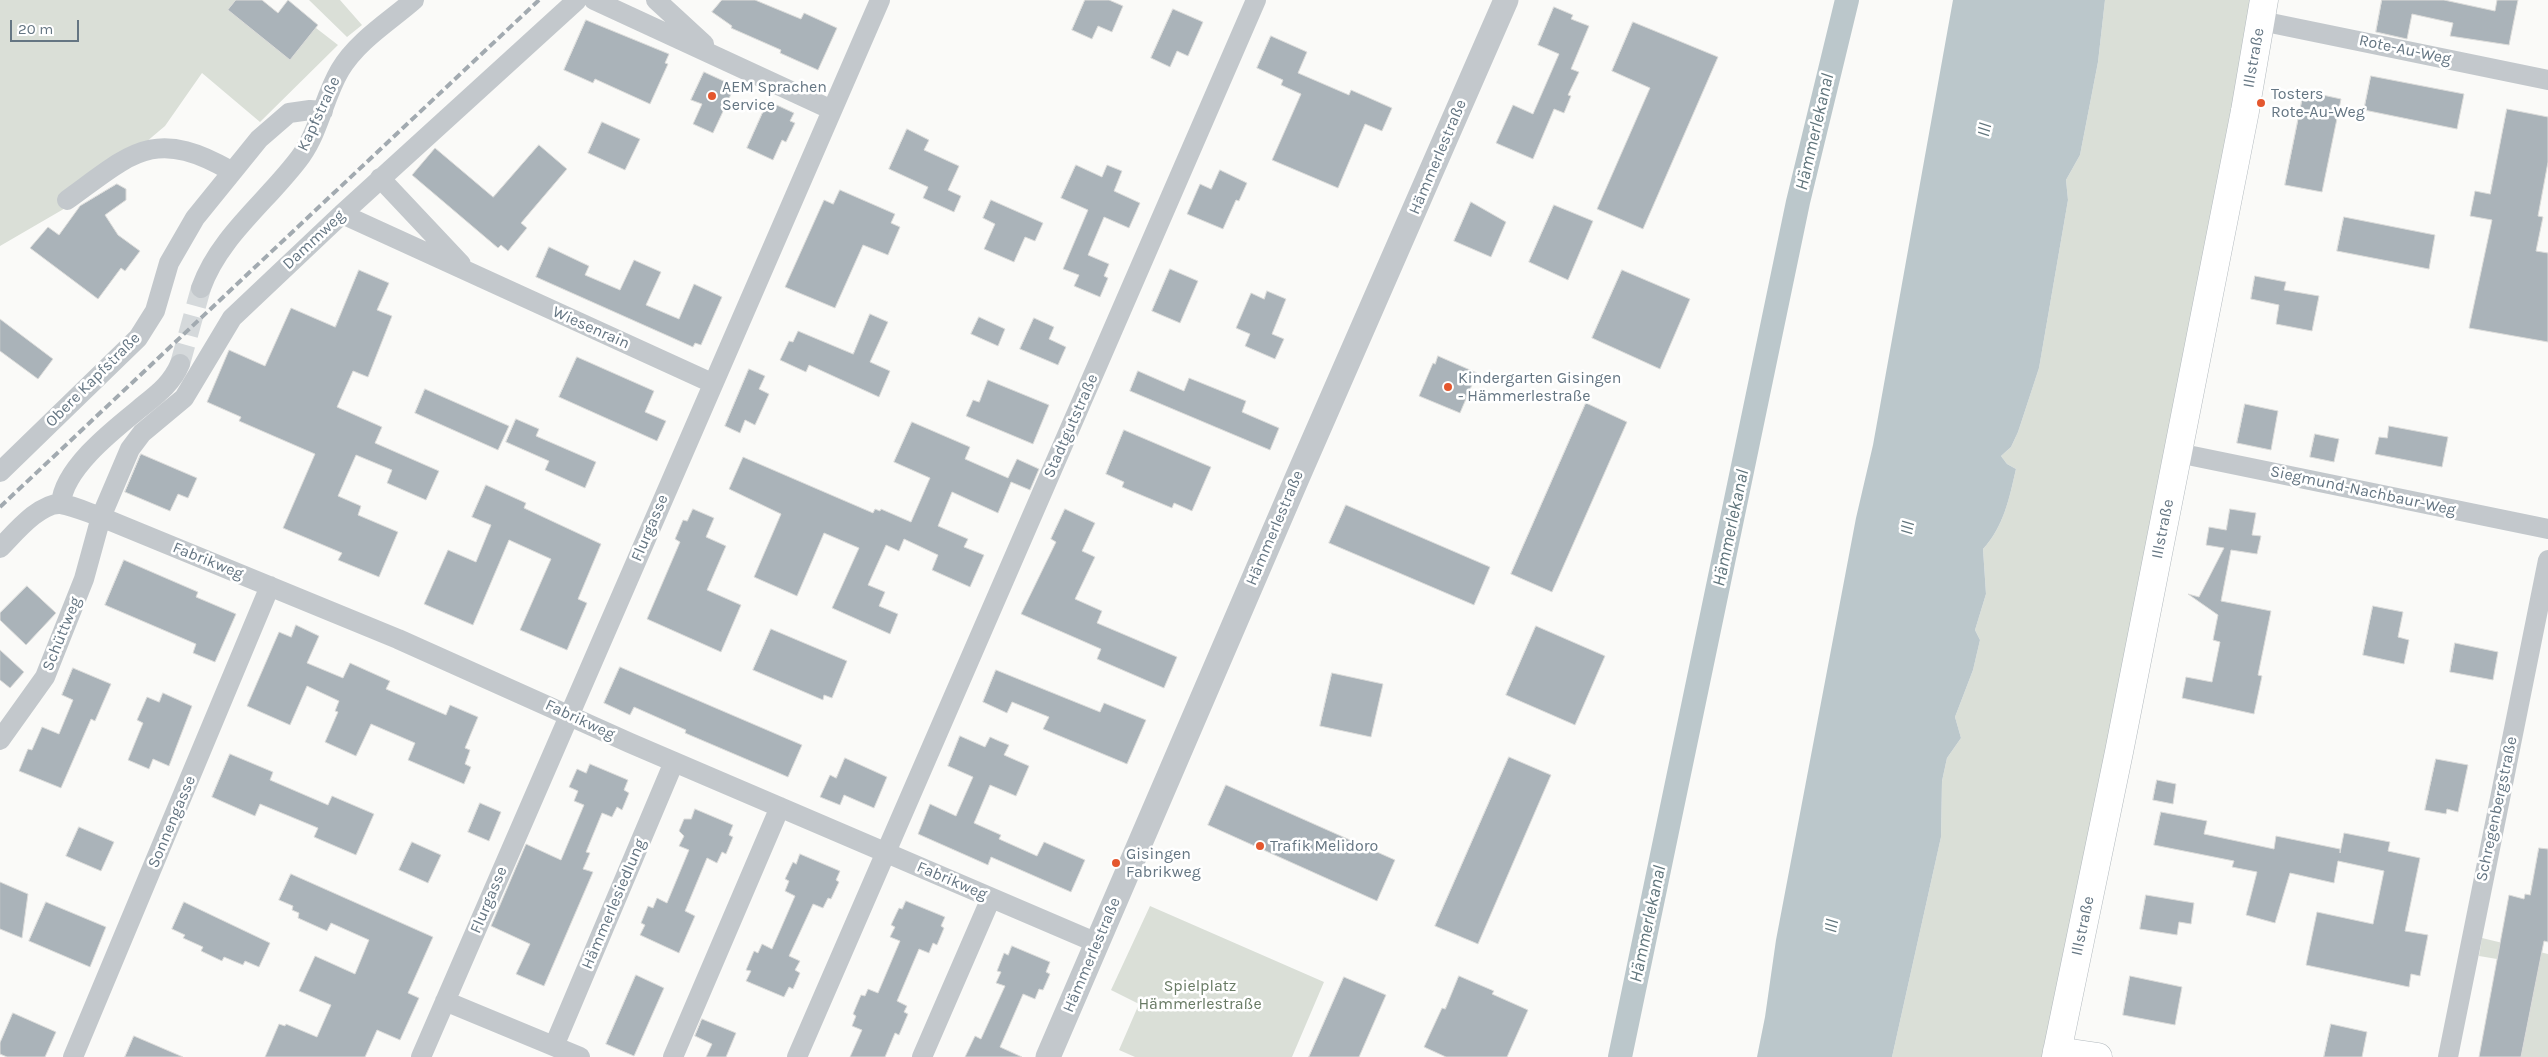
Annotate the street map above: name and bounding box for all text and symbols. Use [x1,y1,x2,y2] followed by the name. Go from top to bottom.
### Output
[12,10,81,42] scale bar
[18,20,53,38] text: 20 m
[2239,27,2269,89] street label: Illstraße
[2357,31,2453,69] street label: Rote-Au-Weg
[1791,72,1839,192] water label: Hämmerlekanal
[293,74,345,154] street label: Kapfstraße
[722,77,827,115] place label: AEM Sprachen Service
[2271,84,2365,122] place label: Tosters Rote-Au-Weg
[706,90,718,102] marker: AEM Sprachen Service
[1405,97,1471,217] street label: Hämmerlestraße
[2255,97,2267,109] marker: Tosters Rote-Au-Weg
[1973,121,1997,139] water label: Ill
[279,206,349,274] street label: Dammweg
[549,302,633,354] street label: Wiesenrain
[42,329,144,431] street label: Obere Kapfstraße
[1458,368,1621,406] place label: Kindergarten Gisingen - Hämmerlestraße
[1039,371,1103,481] street label: Stadtgutstraße
[1442,381,1454,393] marker: Kindergarten Gisingen - Hämmerlestraße
[2269,462,2457,520] street label: Siegmund-Nachbaur-Weg
[1708,467,1754,589] water label: Hämmerlekanal
[1242,468,1308,588] street label: Hämmerlestraße
[627,492,673,564] street label: Flurgasse
[2148,497,2178,561] street label: Illstraße
[1896,519,1920,537] water label: Ill
[170,538,246,584] street label: Fabrikweg
[38,594,86,674] street label: Schüttweg
[542,696,618,744] street label: Fabrikweg
[2472,735,2522,883] street label: Schregenbergstraße
[144,773,200,871] street label: Sonnengasse
[578,836,650,972] street label: Hämmerlesiedlung
[1270,836,1378,856] place label: Trafik Melidoro
[1254,840,1266,852] marker: Trafik Melidoro
[1126,844,1201,882] place label: Gisingen Fabrikweg
[1110,857,1122,869] marker: Gisingen Fabrikweg
[914,858,990,904] street label: Fabrikweg
[1625,863,1671,985] water label: Hämmerlekanal
[466,864,512,936] street label: Flurgasse
[2067,894,2099,958] street label: Illstraße
[1059,895,1125,1015] street label: Hämmerlestraße
[1820,917,1844,935] water label: Ill
[1138,976,1262,1014] park label: Spielplatz Hämmerlestraße

